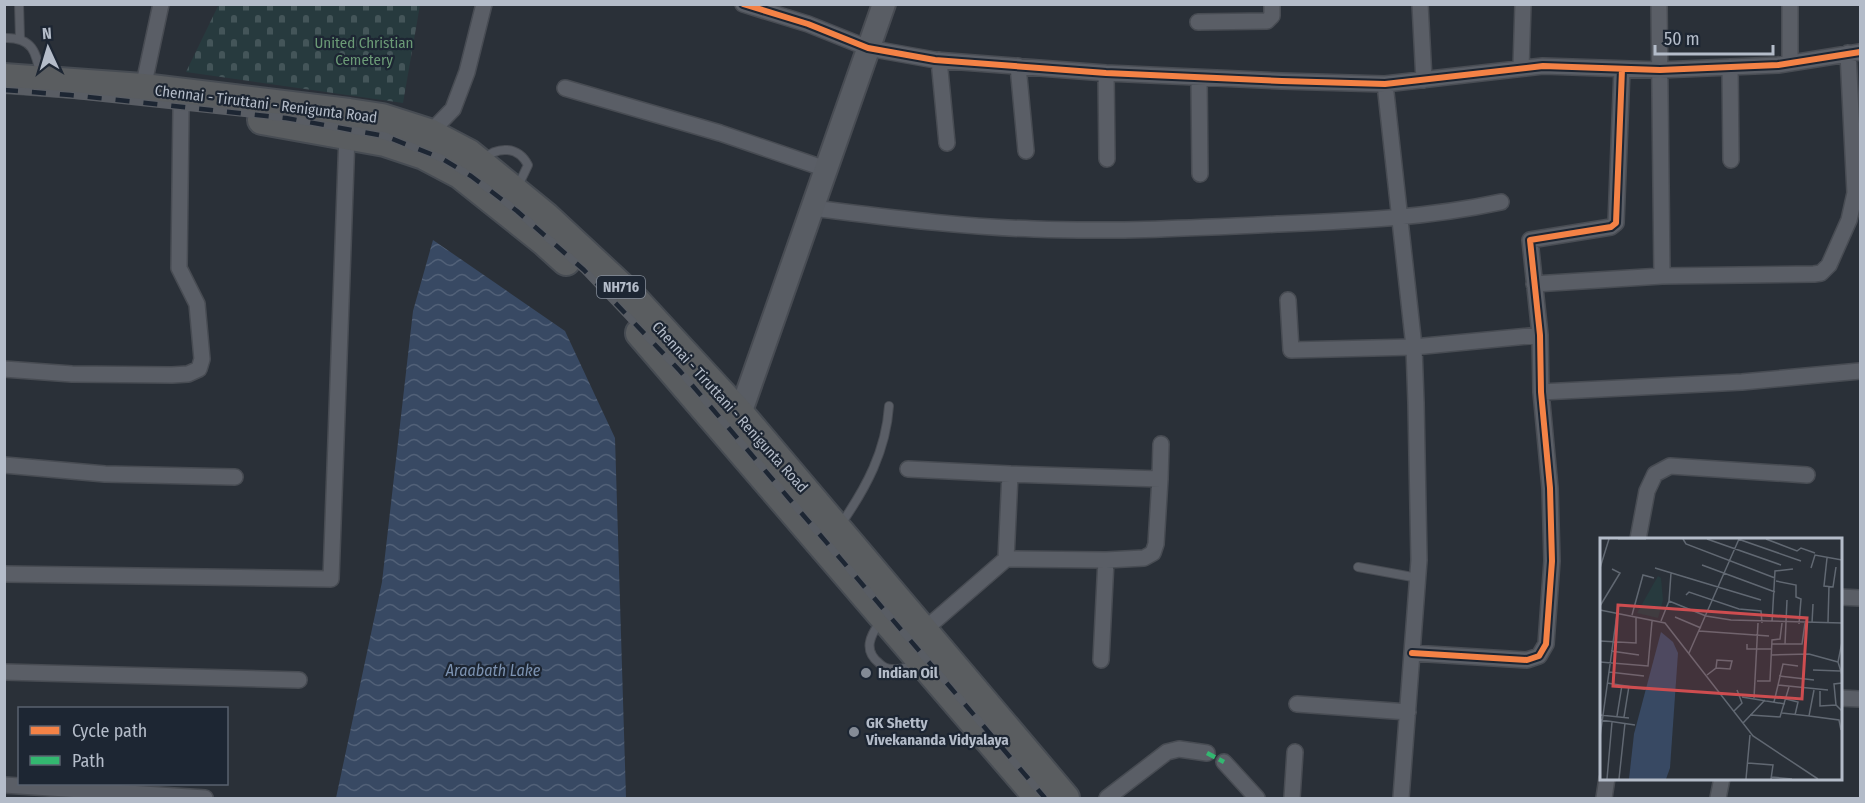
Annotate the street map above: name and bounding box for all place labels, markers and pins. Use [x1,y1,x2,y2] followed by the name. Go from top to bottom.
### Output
[878,664,939,682] place label: Indian Oil
[859,666,873,680] marker: Indian Oil
[865,714,1009,749] place label: GK Shetty Vivekananda Vidyalaya
[847,725,861,739] marker: GK Shetty Vivekananda Vidyalaya

